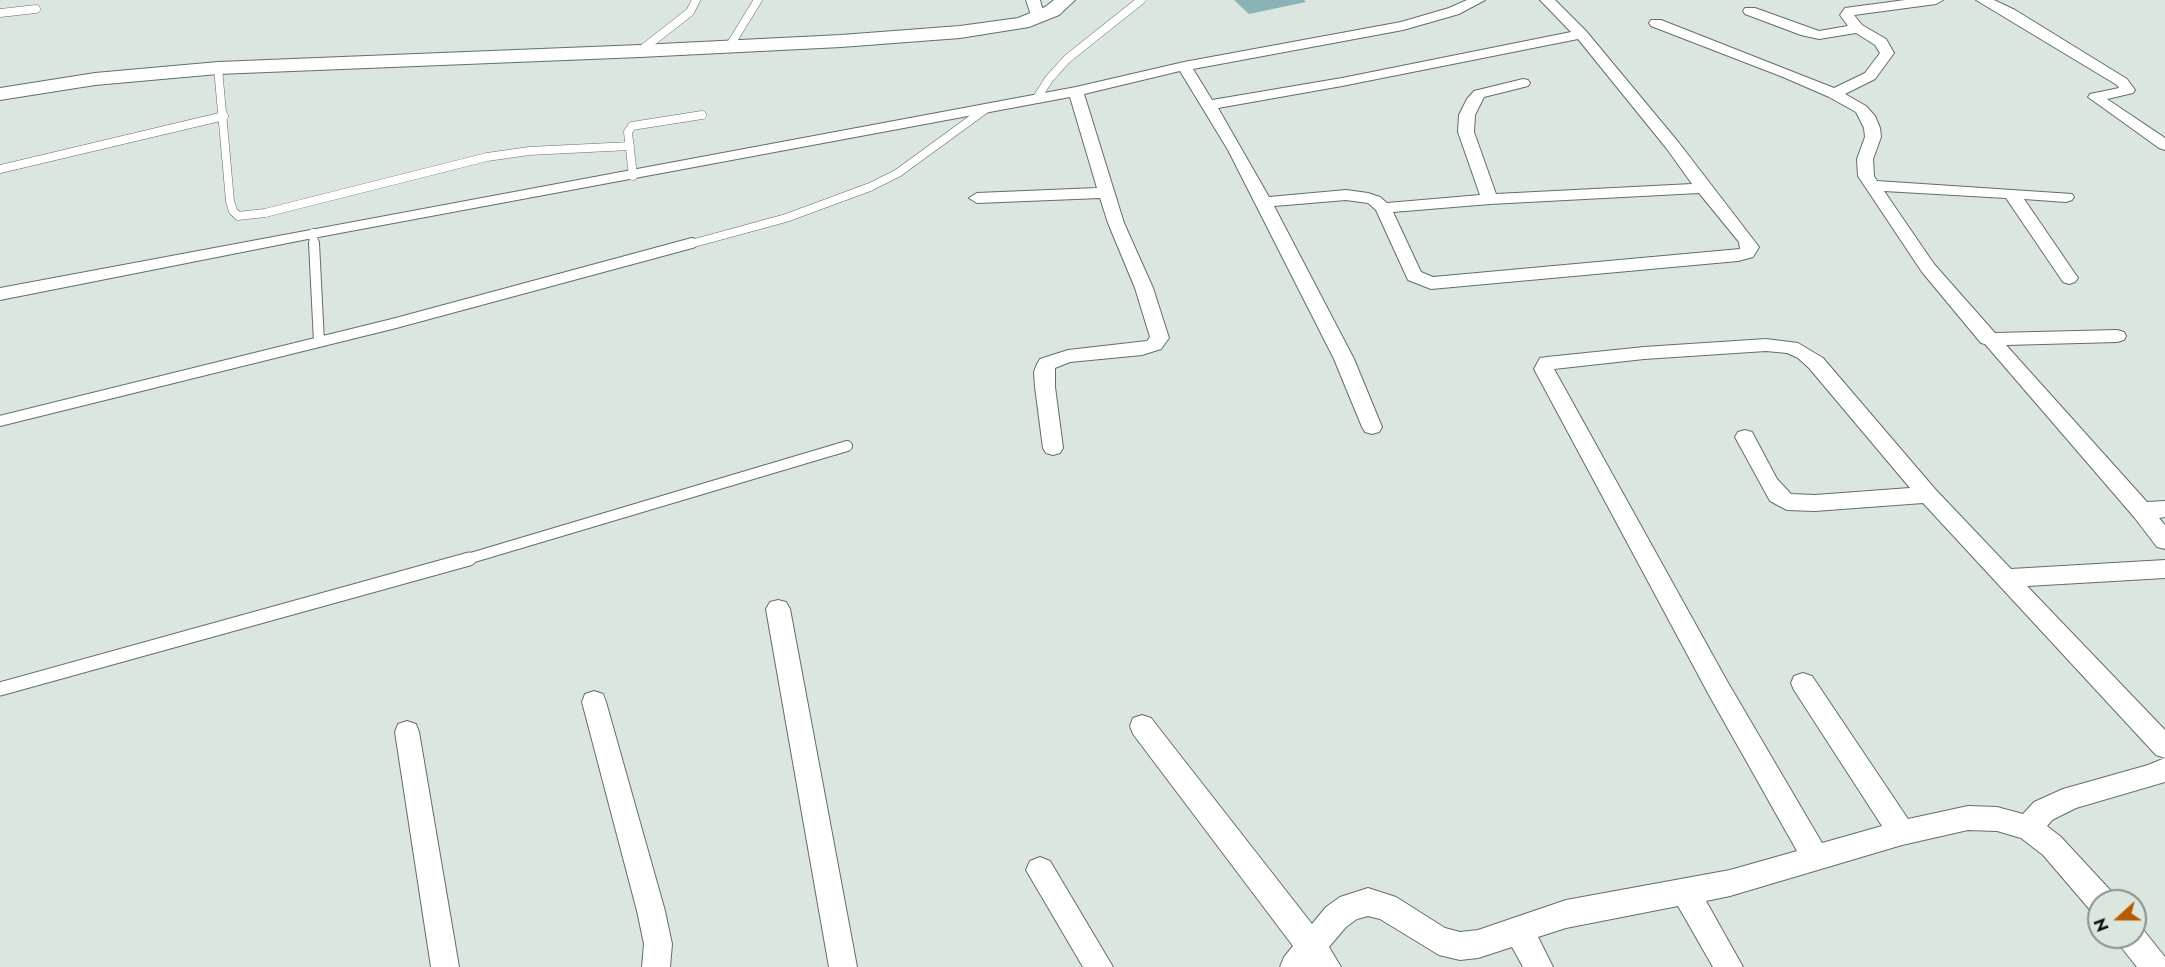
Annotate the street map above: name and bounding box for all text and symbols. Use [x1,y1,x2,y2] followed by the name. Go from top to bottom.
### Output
[2087,889,2147,949] north arrow
[2089,915,2115,935] text: N

